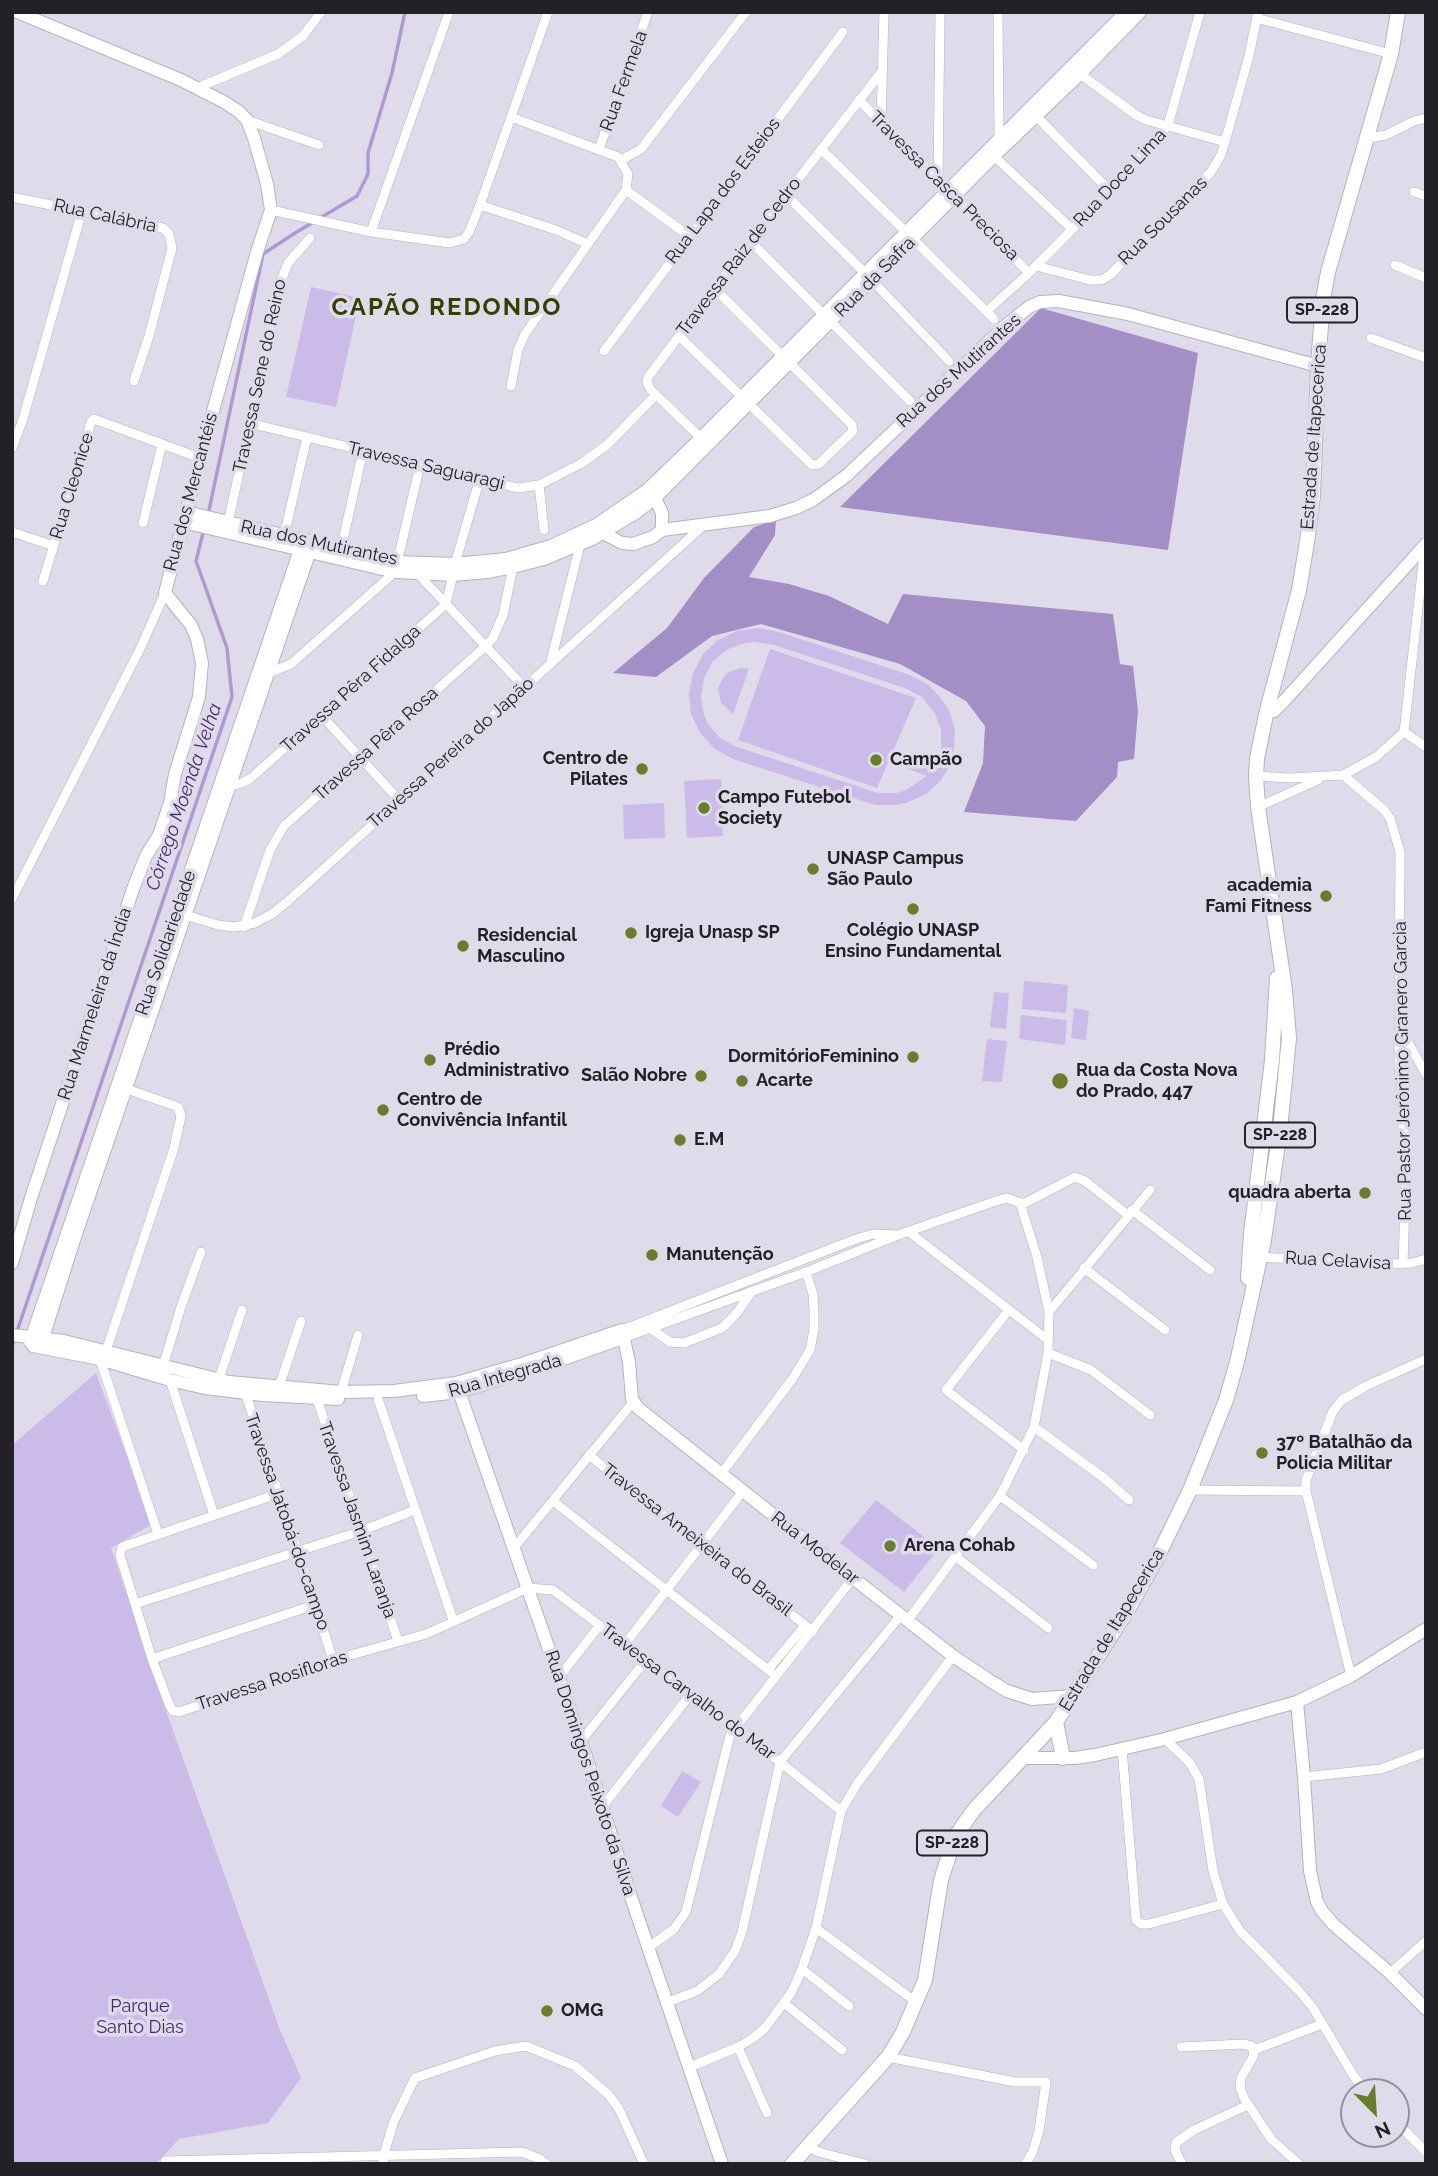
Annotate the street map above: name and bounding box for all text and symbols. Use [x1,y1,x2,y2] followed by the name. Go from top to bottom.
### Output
[596,28,652,134] street label: Rua Fermela
[865,107,1023,265] street label: Travessa Casca Preciosa
[661,114,785,268] street label: Rua Lapa dos Esteios
[1069,125,1171,231] street label: Rua Doce Lima
[1114,172,1212,270] street label: Rua Sousanas
[672,174,806,340] street label: Travessa Raiz de Cedro
[52,195,158,237] street label: Rua Calábria
[830,232,920,322] street label: Rua da Safra
[229,277,291,475] street label: Travessa Sene do Reino
[333,294,561,322] district label: CAPÃO REDONDO
[1287,298,1357,322] road number: SP-228
[892,309,1026,433] street label: Rua dos Mutirantes
[1297,344,1331,530] street label: Estrada de Itapecerica
[159,410,223,574] street label: Rua dos Mercantéis
[46,430,98,542] street label: Rua Cleonice
[345,437,507,495] street label: Travessa Saguaragi
[239,516,399,570] street label: Rua dos Mutirantes
[277,621,425,757] street label: Travessa Pêra Fidalga
[364,673,538,833] street label: Travessa Pereira do Japão
[309,683,443,805] street label: Travessa Pêra Rosa
[141,700,227,894] water label: Córrego Moenda Velha
[543,748,628,790] place label: Centro de Pilates
[890,749,962,771] place label: Campão
[868,752,884,768] marker: Campão
[634,761,650,777] marker: Centro de Pilates
[718,787,851,830] place label: Campo Futebol Society
[696,800,712,816] marker: Campo Futebol Society
[827,848,964,890] place label: UNASP Campus São Paulo
[805,861,821,877] marker: UNASP Campus São Paulo
[131,868,201,1018] street label: Rua Solidariedade
[1205,875,1312,917] place label: academia Fami Fitness
[1318,888,1334,904] marker: academia Fami Fitness
[905,901,921,917] marker: Colégio UNASP Ensino Fundamental
[54,905,136,1103] street label: Rua Marmeleira da Índia
[825,920,1001,962] place label: Colégio UNASP Ensino Fundamental
[1390,921,1416,1221] street label: Rua Pastor Jerônimo Granero Garcia
[645,922,780,944] place label: Igreja Unasp SP
[477,925,577,968] place label: Residencial Masculino
[623,925,639,941] marker: Igreja Unasp SP
[455,938,471,954] marker: Residencial Masculino
[444,1039,569,1082] place label: Prédio Administrativo
[728,1046,899,1068] place label: DormitórioFeminino
[905,1049,921,1065] marker: DormitórioFeminino
[422,1052,438,1068] marker: Prédio Administrativo
[1076,1060,1238,1102] place label: Rua da Costa Nova do Prado, 447
[581,1065,687,1087] place label: Salão Nobre
[693,1068,709,1084] marker: Salão Nobre
[756,1070,813,1092] place label: Acarte
[1050,1071,1070,1091] marker: Rua da Costa Nova do Prado, 447
[734,1073,750,1089] marker: Acarte
[397,1089,567,1132] place label: Centro de Convivência Infantil
[375,1102,391,1118] marker: Centro de Convivência Infantil
[1245,1122,1315,1148] road number: SP-228
[694,1129,724,1151] place label: E.M
[672,1132,688,1148] marker: E.M
[1228,1182,1351,1204] place label: quadra aberta
[1357,1185,1373,1201] marker: quadra aberta
[666,1244,774,1266] place label: Manutenção
[644,1247,660,1263] marker: Manutenção
[1284,1247,1392,1275] street label: Rua Celavisa
[446,1350,564,1402] street label: Rua Integrada
[240,1411,334,1633] street label: Travessa Jatobá-do-campo
[313,1419,401,1621] street label: Travessa Jasmim Laranja
[1276,1432,1412,1474] place label: 37º Batalhão da Policia Militar
[1254,1445,1270,1461] marker: 37º Batalhão da Policia Militar
[597,1459,797,1621] street label: Travessa Ameixeira do Brasil
[767,1507,863,1589] street label: Rua Modelar
[904,1535,1015,1557] place label: Arena Cohab
[882,1538,898,1554] marker: Arena Cohab
[1055,1545,1169,1715] street label: Estrada de Itapecerica
[596,1619,780,1765] street label: Travessa Carvalho do Mar
[194,1646,350,1716] street label: Travessa Rosifloras
[540,1648,640,1898] street label: Rua Domingos Peixoto da Silva
[917,1830,987,1856] road number: SP-228
[96,1996,184,2038] park label: Parque Santo Dias
[561,2000,603,2022] place label: OMG
[539,2003,555,2019] marker: OMG
[1340,2078,1410,2148] north arrow
[1372,2117,1394,2143] text: N

